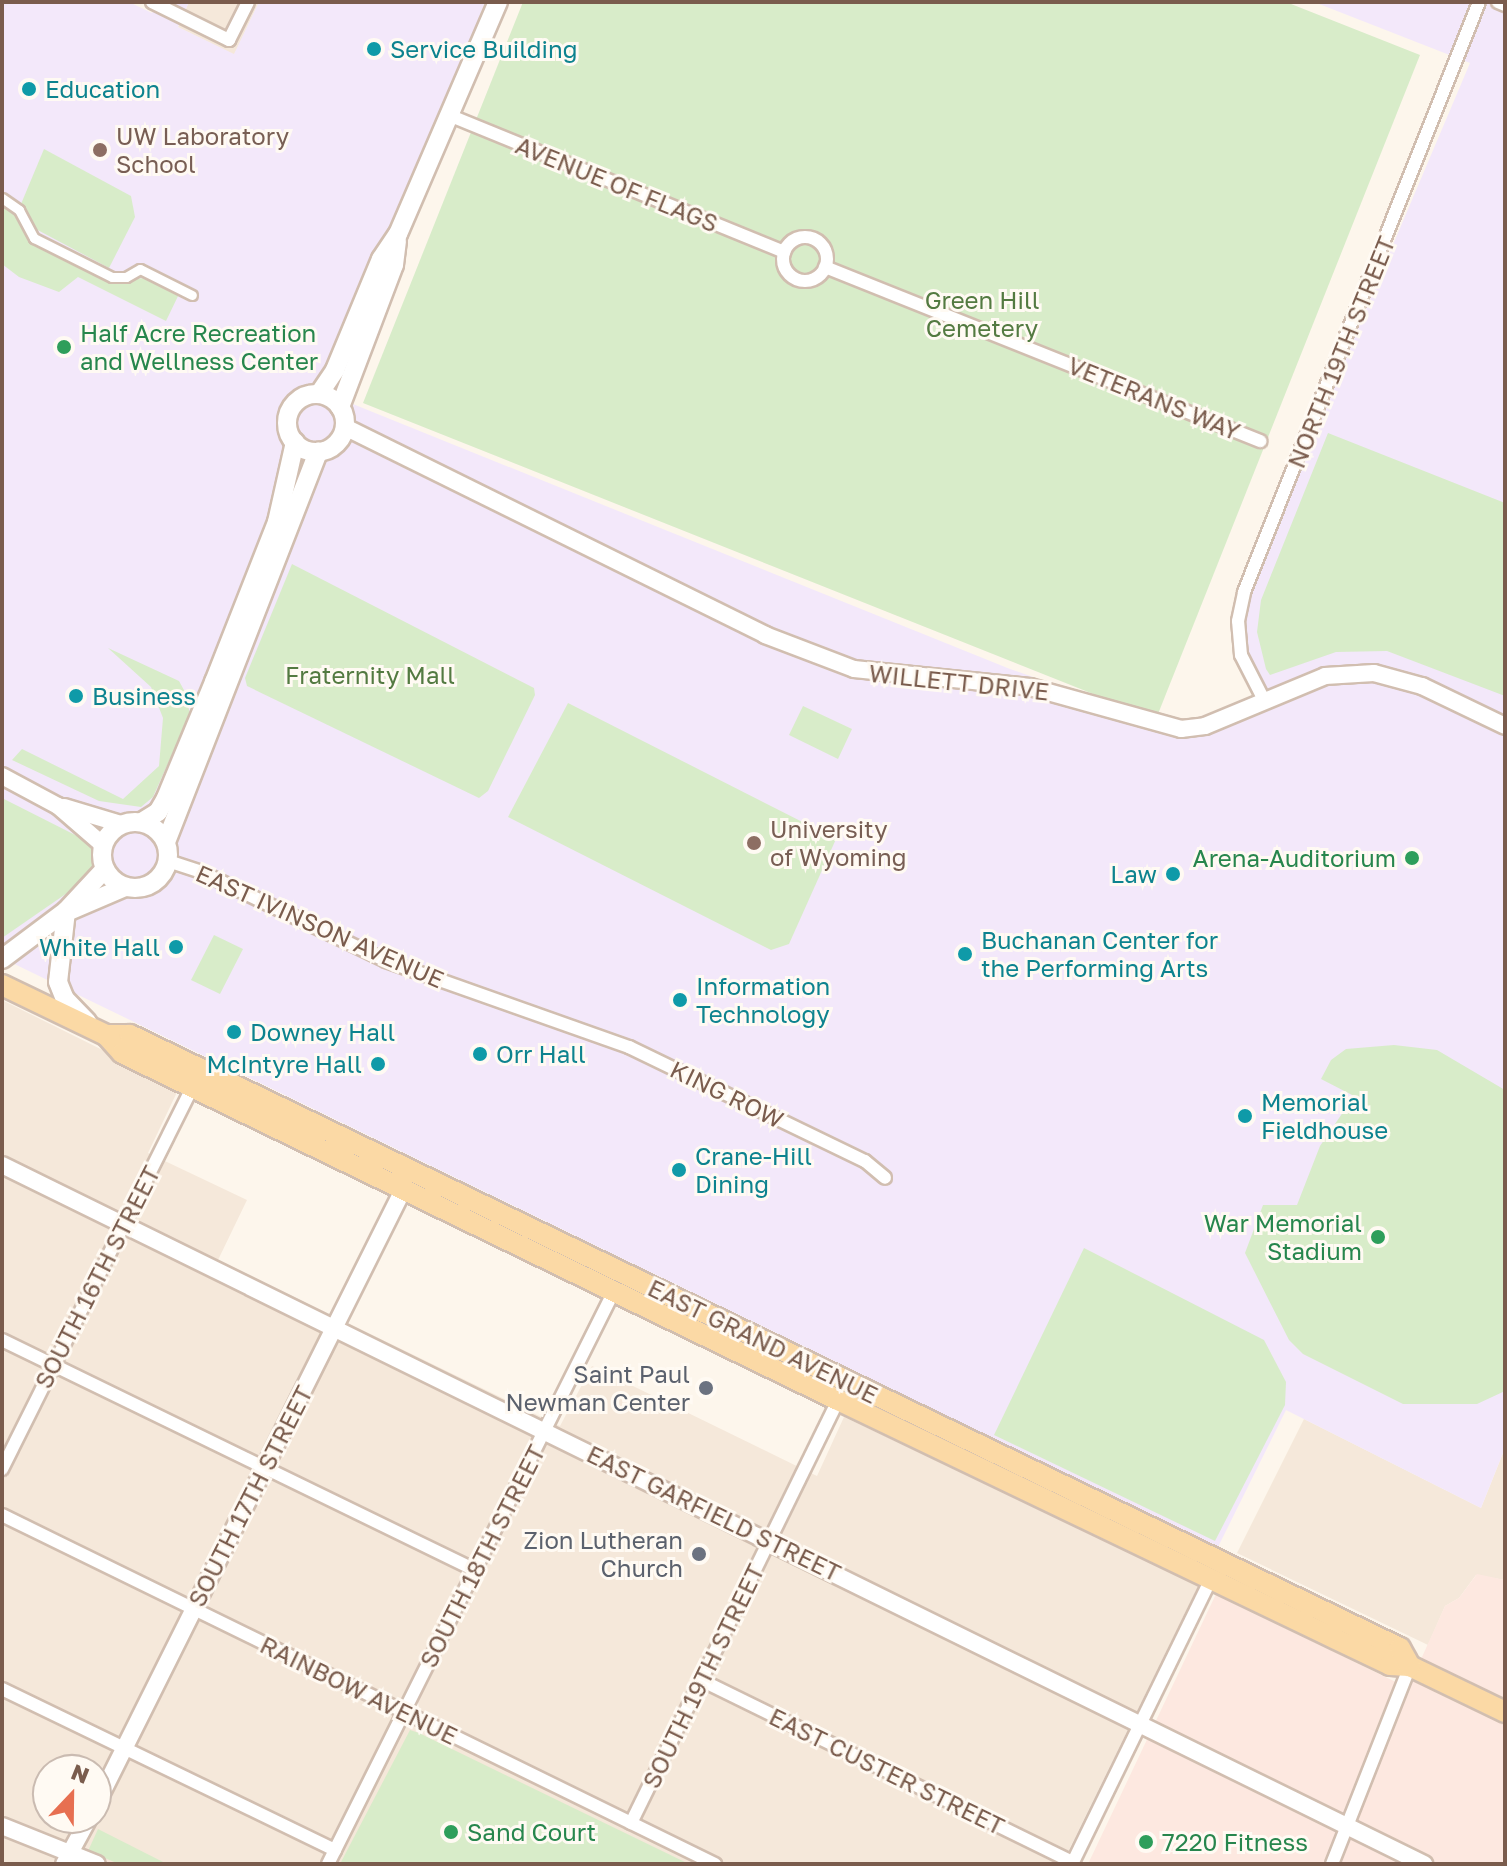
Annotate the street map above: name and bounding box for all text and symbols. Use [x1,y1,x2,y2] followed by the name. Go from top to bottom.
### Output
[390,35,577,63] place label: Service Building
[365,40,383,58] marker: Service Building
[45,75,160,103] place label: Education
[20,80,38,98] marker: Education
[116,122,289,178] place label: UW Laboratory School
[512,130,722,238] street label: AVENUE OF FLAGS
[91,141,109,159] marker: UW Laboratory School
[1281,232,1401,472] street label: NORTH 19TH STREET
[925,286,1039,342] park label: Green Hill Cemetery
[80,319,318,375] place label: Half Acre Recreation and Wellness Center
[55,338,73,356] marker: Half Acre Recreation and Wellness Center
[1064,350,1244,446] street label: VETERANS WAY
[868,658,1050,706] street label: WILLETT DRIVE
[285,661,455,689] park label: Fraternity Mall
[92,682,196,710] place label: Business
[67,687,85,705] marker: Business
[770,815,907,871] place label: University of Wyoming
[745,834,763,852] marker: University of Wyoming
[1193,844,1396,872] place label: Arena-Auditorium
[1403,849,1421,867] marker: Arena-Auditorium
[192,858,448,994] street label: EAST IVINSON AVENUE
[1110,860,1157,888] place label: Law
[1164,865,1182,883] marker: Law
[981,926,1218,982] place label: Buchanan Center for the Performing Arts
[39,933,160,961] place label: White Hall
[167,938,185,956] marker: White Hall
[956,945,974,963] marker: Buchanan Center for the Performing Arts
[696,972,830,1028] place label: Information Technology
[671,991,689,1009] marker: Information Technology
[250,1018,395,1046] place label: Downey Hall
[225,1023,243,1041] marker: Downey Hall
[496,1040,586,1068] place label: Orr Hall
[471,1045,489,1063] marker: Orr Hall
[207,1050,362,1078] place label: McIntyre Hall
[666,1054,788,1134] street label: KING ROW
[369,1055,387,1073] marker: McIntyre Hall
[1261,1088,1388,1144] place label: Memorial Fieldhouse
[1236,1107,1254,1125] marker: Memorial Fieldhouse
[695,1142,812,1198] place label: Crane-Hill Dining
[28,1161,166,1393] street label: SOUTH 16TH STREET
[670,1161,688,1179] marker: Crane-Hill Dining
[1204,1209,1362,1265] place label: War Memorial Stadium
[1369,1228,1387,1246] marker: War Memorial Stadium
[643,1273,883,1409] street label: EAST GRAND AVENUE
[505,1360,690,1416] place label: Saint Paul Newman Center
[697,1379,715,1397] marker: Saint Paul Newman Center
[182,1381,318,1611] street label: SOUTH 17TH STREET
[582,1439,846,1587] street label: EAST GARFIELD STREET
[413,1440,551,1672] street label: SOUTH 18TH STREET
[524,1526,683,1582] place label: Zion Lutheran Church
[690,1545,708,1563] marker: Zion Lutheran Church
[636,1559,770,1793] street label: SOUTH 19TH STREET
[256,1630,462,1750] street label: RAINBOW AVENUE
[765,1702,1009,1840] street label: EAST CUSTER STREET
[32,1754,112,1834] north arrow
[68,1757,93,1789] text: N
[467,1818,596,1846] place label: Sand Court
[442,1823,460,1841] marker: Sand Court
[1162,1828,1308,1856] place label: 7220 Fitness
[1137,1833,1155,1851] marker: 7220 Fitness

